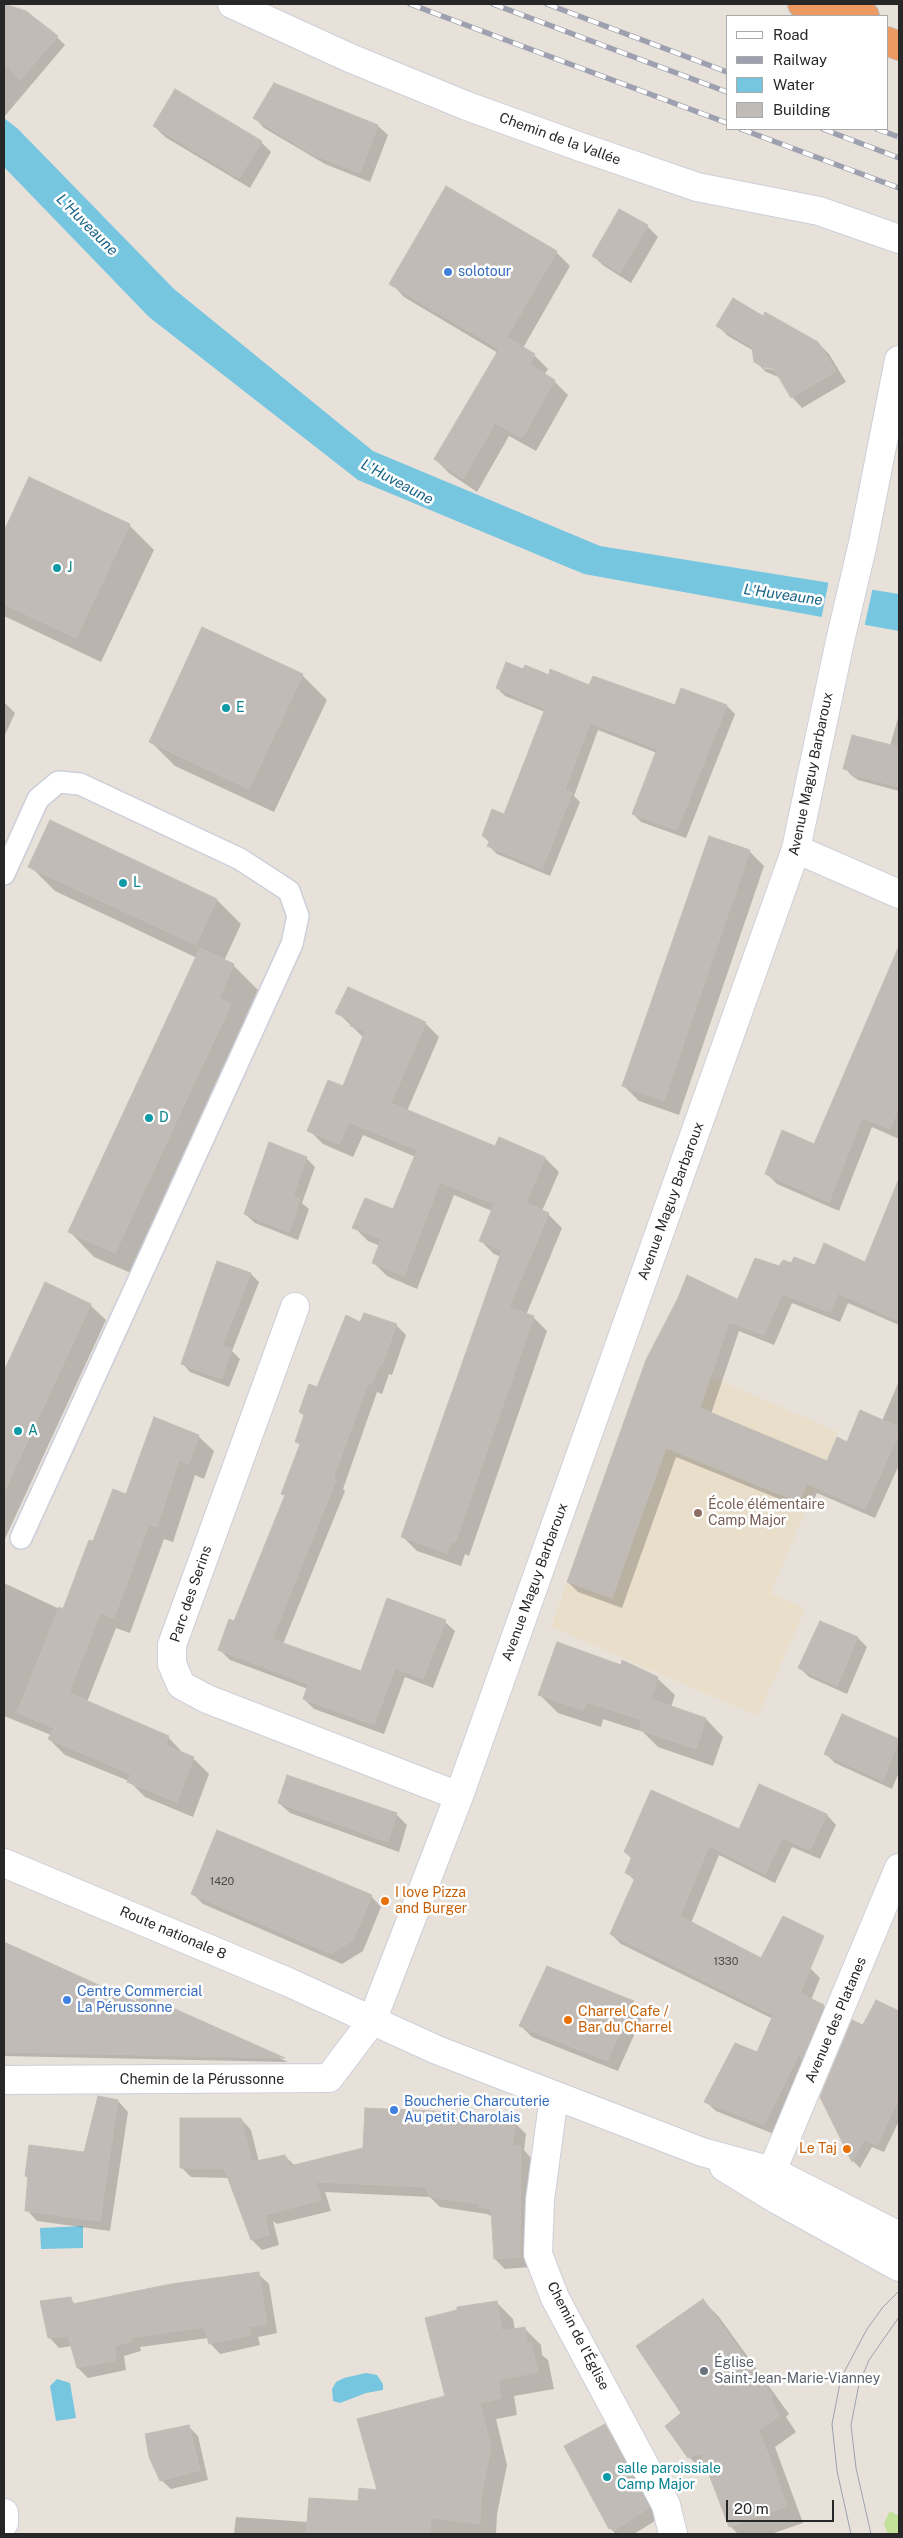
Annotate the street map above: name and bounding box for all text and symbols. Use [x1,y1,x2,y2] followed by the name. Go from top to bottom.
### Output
[726,15,888,130] legend
[773,26,809,43] text: Road
[773,51,827,68] text: Railway
[773,76,815,93] text: Water
[773,101,831,118] text: Building
[497,109,623,169] street label: Chemin de la Vallée
[52,190,122,260] water label: L'Huveaune
[458,264,511,280] place label: solotour
[442,266,454,278] marker: solotour
[358,455,436,509] water label: L'Huveaune
[67,560,72,576] place label: J
[51,562,63,574] marker: J
[742,581,824,609] water label: L'Huveaune
[785,691,837,857] street label: Avenue Maguy Barbaroux
[236,700,245,716] place label: E
[220,702,232,714] marker: E
[133,875,141,891] place label: L
[117,877,129,889] marker: L
[159,1110,169,1126] place label: D
[143,1112,155,1124] marker: D
[635,1120,707,1282] street label: Avenue Maguy Barbaroux
[28,1423,38,1439] place label: A
[12,1425,24,1437] marker: A
[708,1497,825,1530] place label: École élémentaire Camp Major
[499,1501,571,1663] street label: Avenue Maguy Barbaroux
[692,1507,704,1519] marker: École élémentaire Camp Major
[167,1543,215,1645] street label: Parc des Serins
[210,1875,234,1889] house number: 1420
[395,1885,467,1918] place label: I love Pizza and Burger
[379,1895,391,1907] marker: I love Pizza and Burger
[117,1903,229,1963] street label: Route nationale 8
[714,1955,738,1969] house number: 1330
[802,1955,870,2085] street label: Avenue des Platanes
[77,1984,202,2016] place label: Centre Commercial La Pérussonne
[61,1994,73,2006] marker: Centre Commercial La Pérussonne
[578,2004,672,2036] place label: Charrel Cafe / Bar du Charrel
[562,2014,574,2026] marker: Charrel Cafe / Bar du Charrel
[120,2072,284,2088] street label: Chemin de la Pérussonne
[404,2094,550,2126] place label: Boucherie Charcuterie Au petit Charolais
[388,2104,400,2116] marker: Boucherie Charcuterie Au petit Charolais
[799,2141,837,2157] place label: Le Taj
[841,2143,853,2155] marker: Le Taj
[543,2279,613,2393] street label: Chemin de l'Église
[714,2355,880,2388] place label: Église Saint-Jean-Marie-Vianney
[698,2365,710,2377] marker: Église Saint-Jean-Marie-Vianney
[617,2461,721,2494] place label: salle paroissiale Camp Major
[601,2471,613,2483] marker: salle paroissiale Camp Major
[728,2490,836,2522] scale bar
[734,2500,769,2517] text: 20 m

